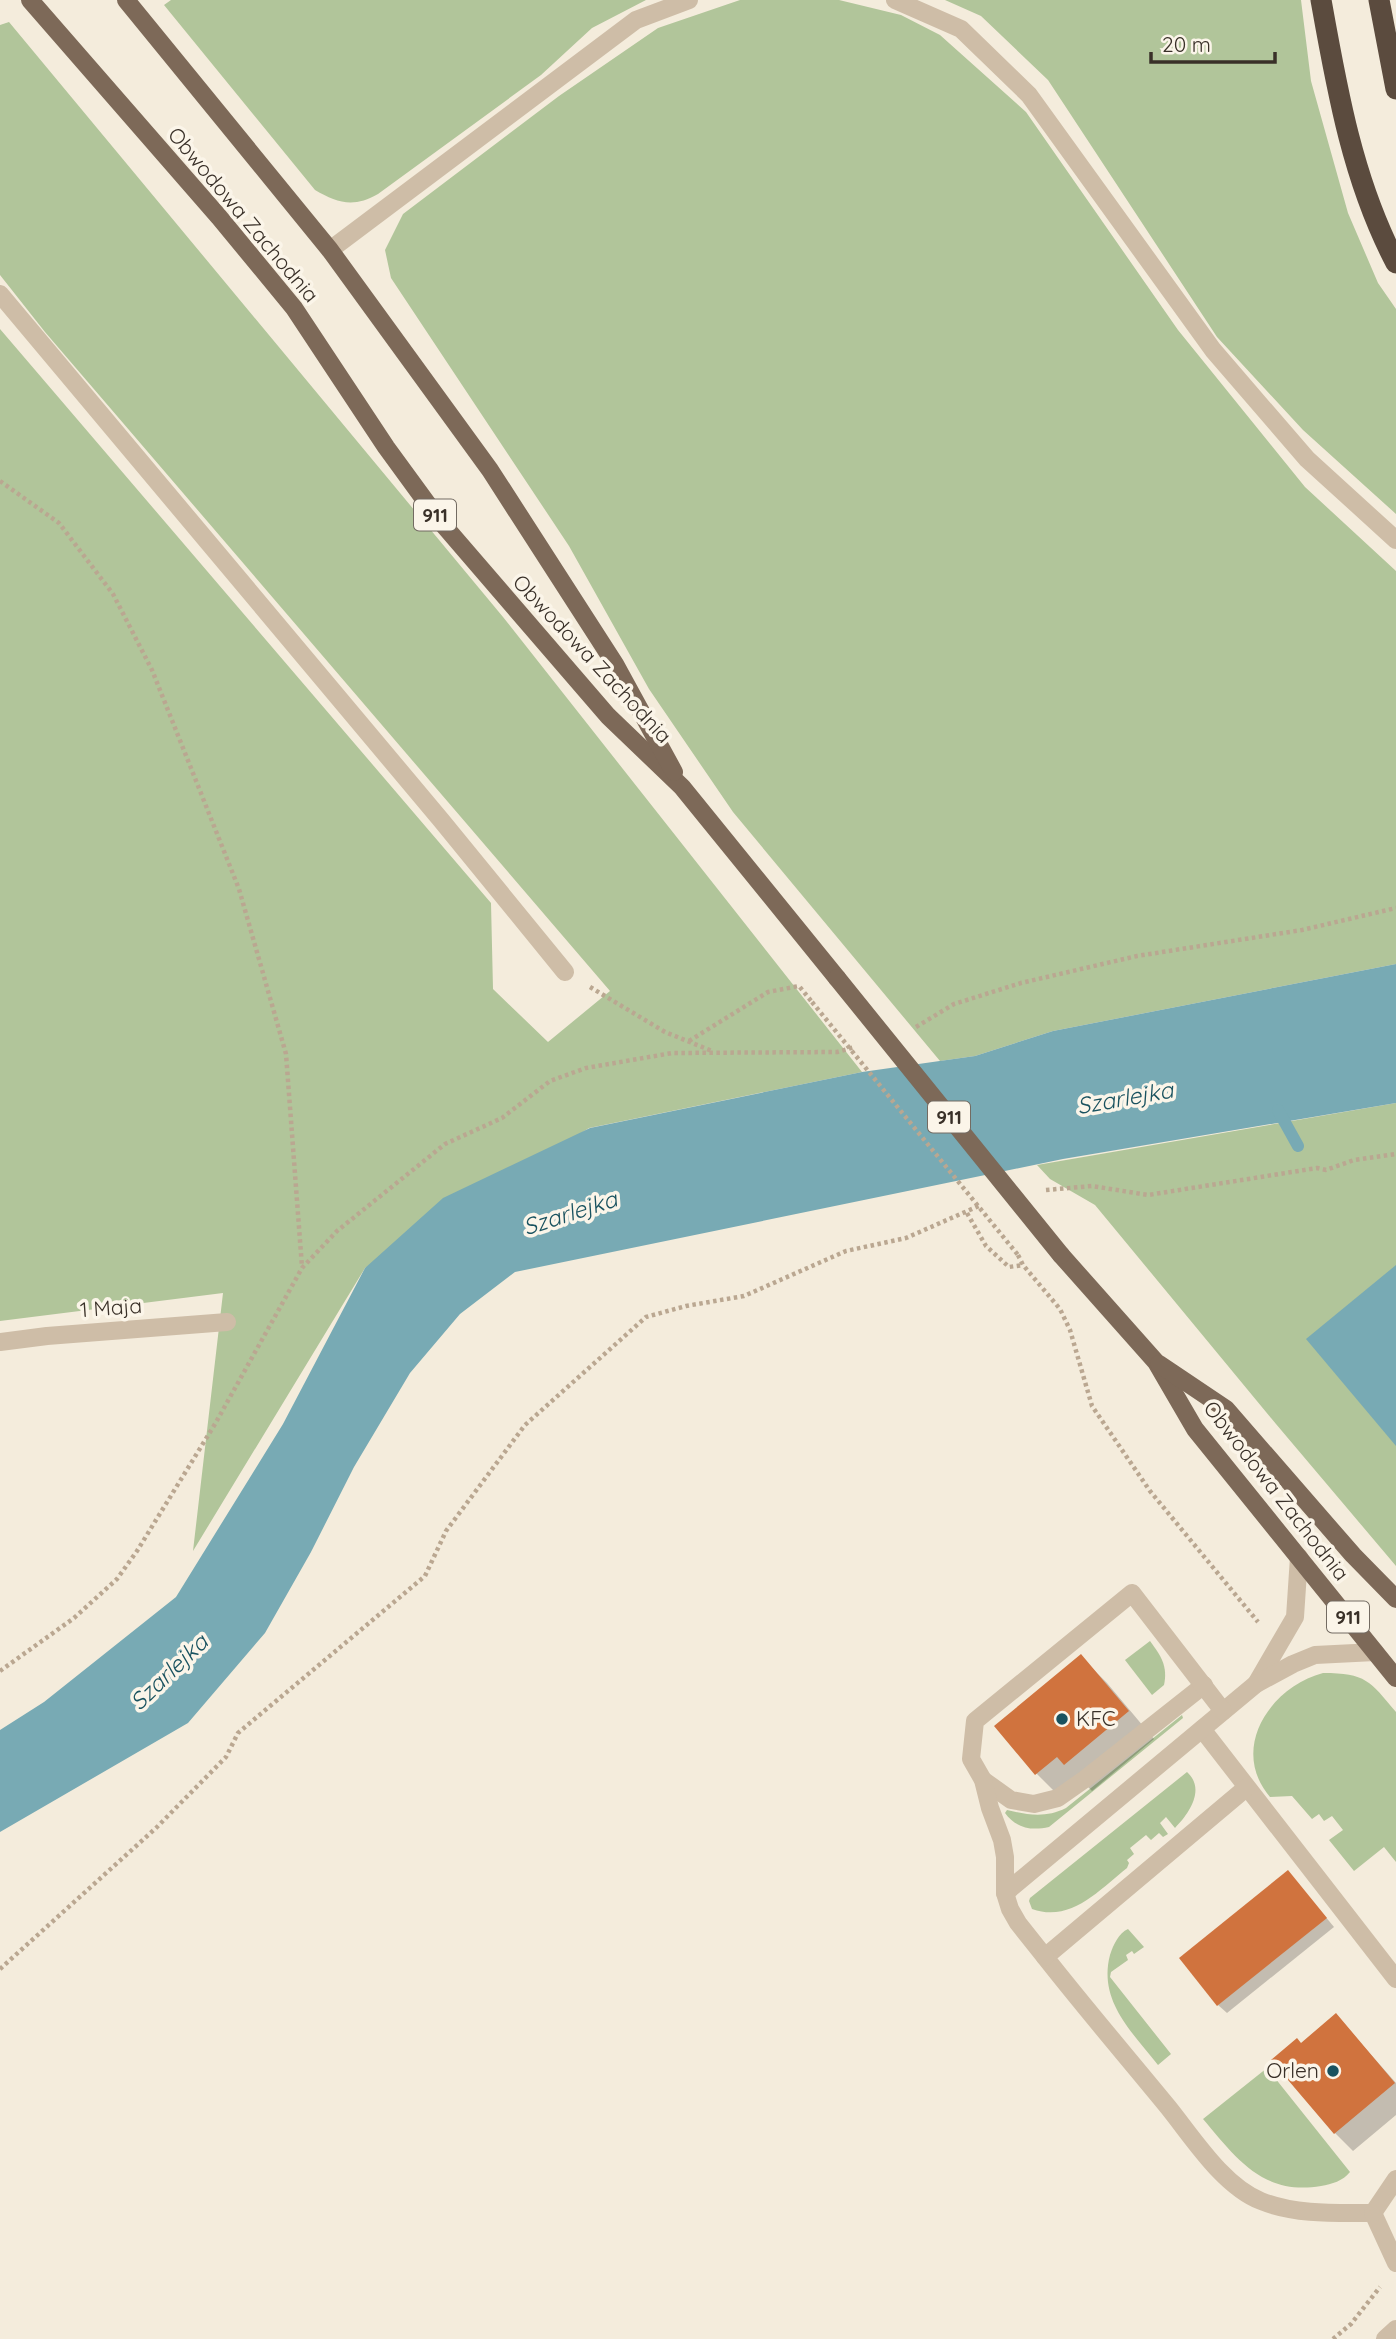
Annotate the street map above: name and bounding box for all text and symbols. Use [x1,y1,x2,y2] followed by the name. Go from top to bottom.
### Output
[1151,21,1275,65] scale bar
[1162,31,1211,57] text: 20 m
[163,121,325,307] street label: Obwodowa Zachodnia
[414,500,456,530] road number: 911
[508,569,678,748] street label: Obwodowa Zachodnia
[1075,1075,1176,1120] water label: Szarlejka
[928,1102,970,1133] road number: 911
[519,1183,622,1241] water label: Szarlejka
[79,1292,143,1322] street label: 1 Maja
[1199,1395,1355,1585] street label: Obwodowa Zachodnia
[1327,1602,1369,1632] road number: 911
[124,1627,214,1716] water label: Szarlejka
[1076,1705,1116,1731] place label: KFC
[1054,1711,1070,1727] marker: KFC
[1266,2057,1319,2083] place label: Orlen
[1325,2063,1341,2079] marker: Orlen

